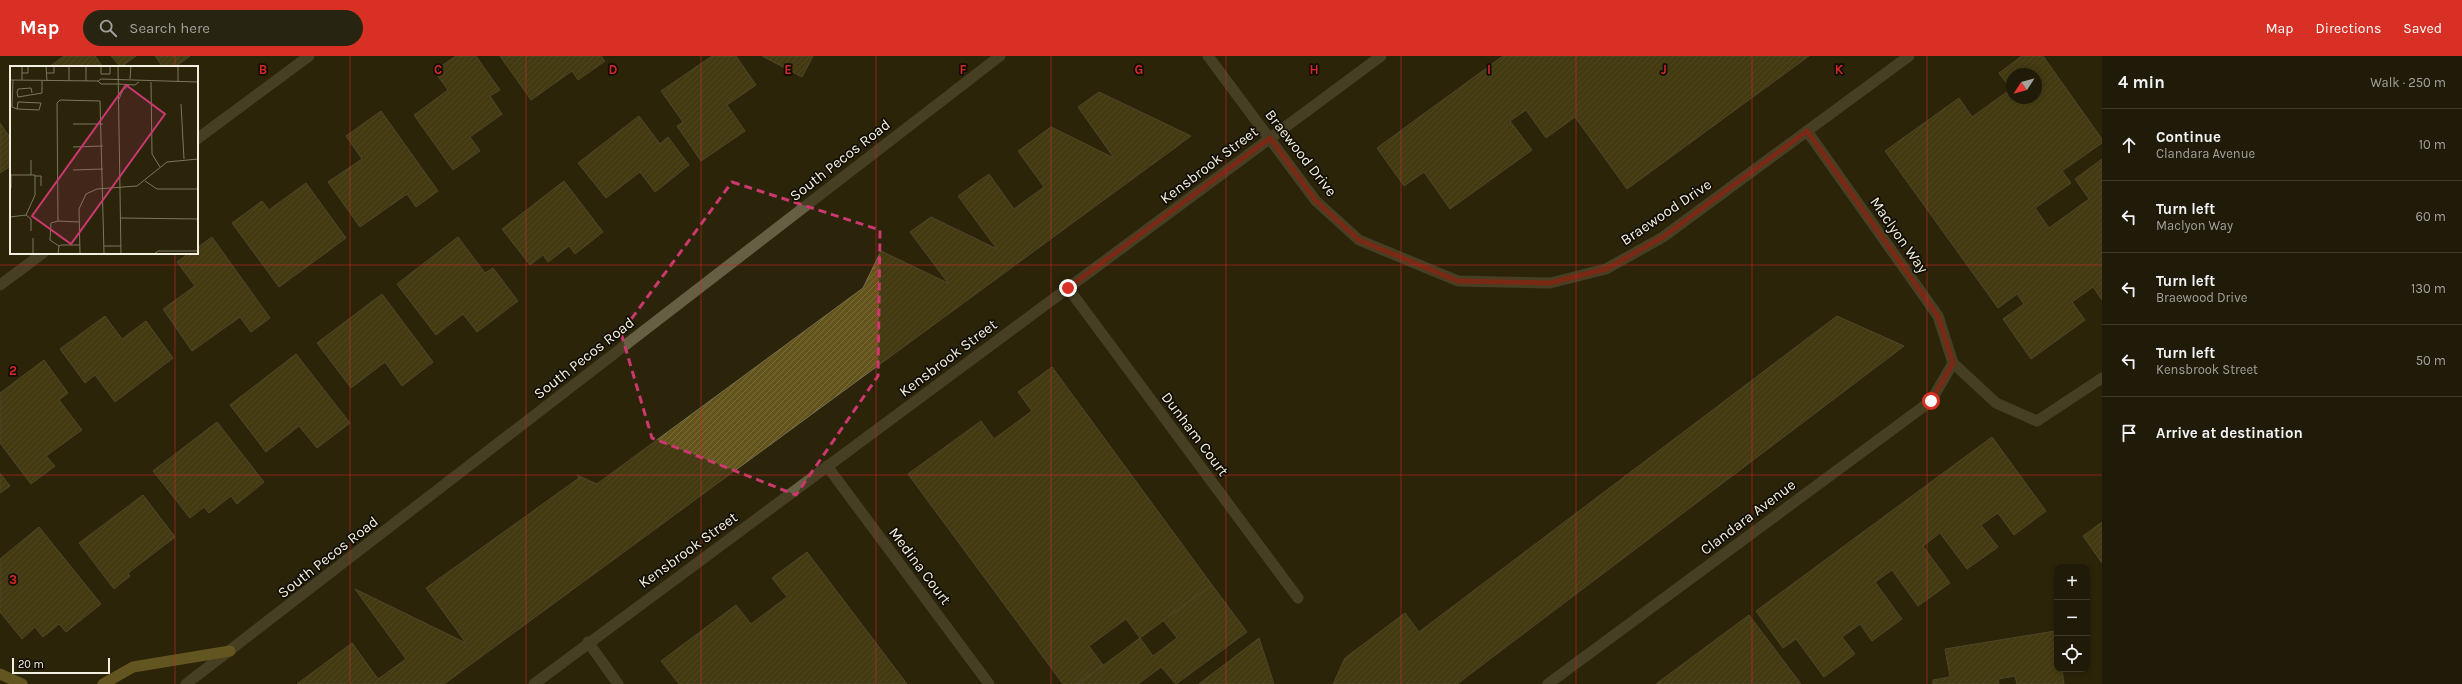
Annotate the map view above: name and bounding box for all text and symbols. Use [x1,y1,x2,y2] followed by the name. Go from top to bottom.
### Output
[83,10,363,46] search box
[20,17,59,39] text: Map
[97,17,119,39] icon: search
[129,19,210,37] text: Search here
[2266,20,2294,37] text: Map
[2316,20,2381,37] text: Directions
[2403,20,2442,37] text: Saved
[259,62,267,77] text: B
[434,62,442,77] text: C
[609,62,618,77] text: D
[784,62,792,77] text: E
[959,62,967,77] text: F
[1135,62,1143,77] text: G
[1309,62,1319,77] text: H
[1487,62,1491,77] text: I
[1661,62,1667,77] text: J
[1835,62,1844,77] text: K
[10,66,198,254] inset map
[2006,68,2042,104] north arrow
[2118,72,2165,92] text: 4 min
[2370,75,2446,90] text: Walk · 250 m
[1261,106,1341,200] street label: Braewood Drive
[786,115,894,205] street label: South Pecos Road
[1157,122,1262,208] street label: Kensbrook Street
[2156,128,2221,146] text: Continue
[2118,134,2140,156] icon: ahead
[2419,137,2446,152] text: 10 m
[2156,146,2255,161] text: Clandara Avenue
[1617,175,1715,249] street label: Braewood Drive
[1866,193,1932,277] street label: Maclyon Way
[2156,200,2215,218] text: Turn left
[2118,206,2140,228] icon: left
[2416,209,2446,224] text: 60 m
[2156,218,2233,233] text: Maclyon Way
[2156,272,2215,290] text: Turn left
[2118,278,2140,300] icon: left
[1059,279,1077,297] route end
[2411,281,2446,296] text: 130 m
[2156,290,2247,305] text: Braewood Drive
[530,313,638,403] street label: South Pecos Road
[896,315,1001,401] street label: Kensbrook Street
[2156,344,2215,362] text: Turn left
[2118,350,2140,372] icon: left
[2416,353,2446,368] text: 50 m
[2156,362,2258,377] text: Kensbrook Street
[9,363,17,378] text: 2
[1158,388,1233,480] street label: Dunham Court
[1922,392,1940,410] route start
[2118,422,2140,444] icon: arrive
[2156,424,2303,442] text: Arrive at destination
[1697,475,1799,559] street label: Clandara Avenue
[635,508,741,592] street label: Kensbrook Street
[274,512,382,602] street label: South Pecos Road
[885,524,955,609] street label: Medina Court
[2054,564,2090,672] map controls
[2054,564,2090,600] button: +
[9,572,17,587] text: 3
[2054,600,2090,636] button: −
[2054,636,2090,672] button: locate
[12,656,110,675] scale bar
[18,658,44,671] text: 20 m

